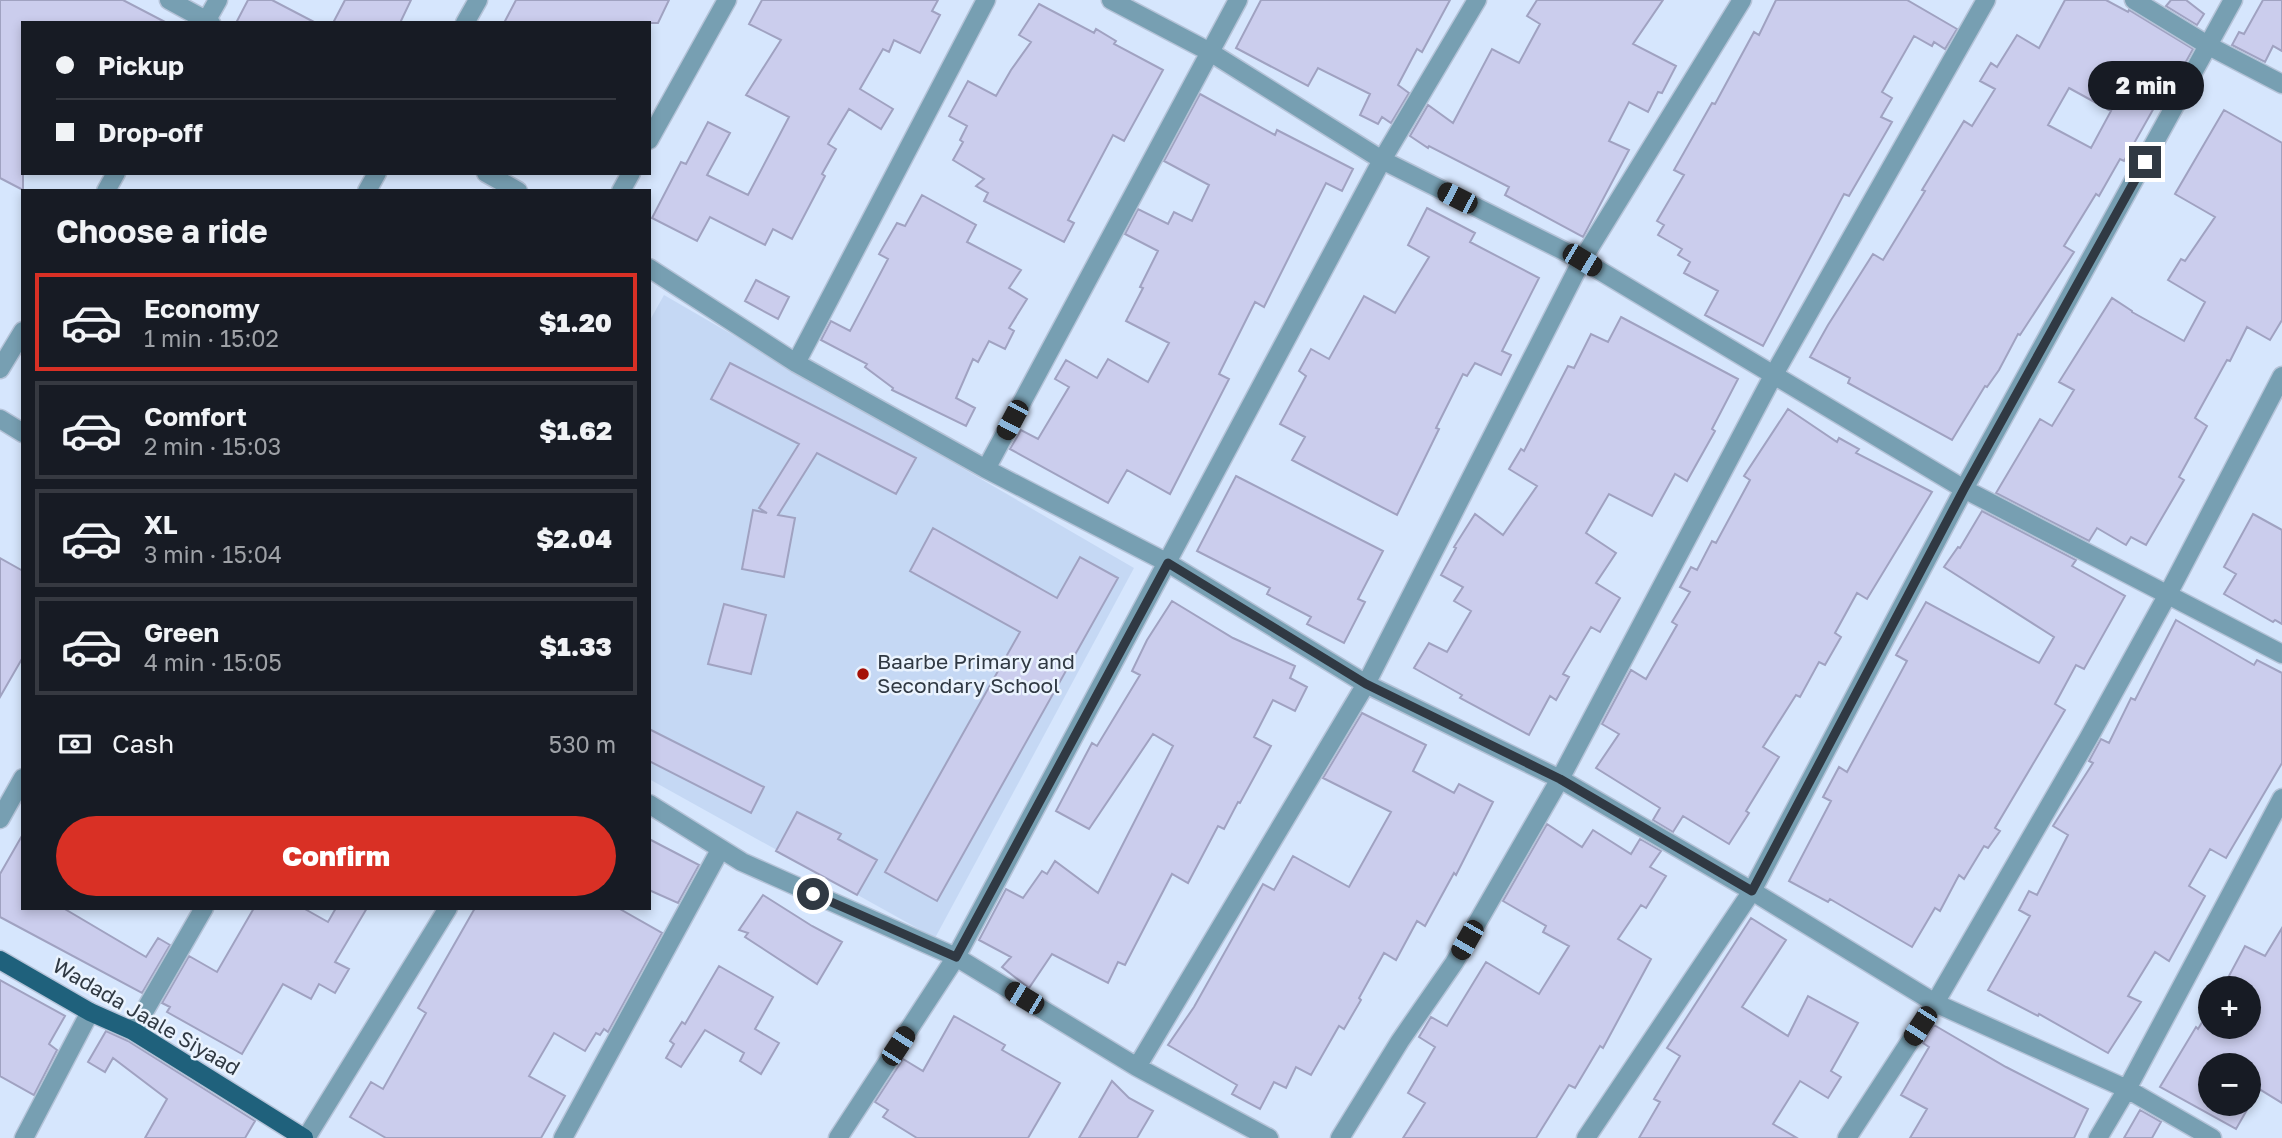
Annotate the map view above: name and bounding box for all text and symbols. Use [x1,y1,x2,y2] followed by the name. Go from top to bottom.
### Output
[98,50,184,81] text: Pickup
[2087,60,2203,110] callout: 2 min
[2116,71,2176,99] text: 2 min
[98,117,203,148] text: Drop-off
[2129,146,2161,178] route end
[1434,179,1481,217] car
[56,212,268,250] text: Choose a ride
[1559,240,1606,280] car
[60,291,123,354] icon: car
[144,293,260,324] text: Economy
[539,307,612,338] text: $1.20
[144,324,279,352] text: 1 min · 15:02
[993,397,1032,443] car
[60,399,123,462] icon: car
[144,401,247,432] text: Comfort
[539,415,612,446] text: $1.62
[144,432,281,460] text: 2 min · 15:03
[60,507,123,570] icon: car
[144,509,178,540] text: XL
[536,523,612,554] text: $2.04
[144,540,282,568] text: 3 min · 15:04
[60,615,123,678] icon: car
[144,617,219,648] text: Green
[540,631,612,662] text: $1.33
[144,648,282,676] text: 4 min · 15:05
[877,648,1075,698] place label: Baarbe Primary and Secondary School
[855,666,871,682] marker: Baarbe Primary and Secondary School
[56,725,94,763] icon: cash
[112,728,174,759] text: Cash
[549,730,616,758] text: 530 m
[56,816,616,896] button: Confirm
[797,878,829,910] route start
[1448,917,1487,963] car
[48,952,245,1080] street label: Wadada Jaale Siyaad
[2198,976,2261,1116] map controls
[2198,976,2261,1039] button: +
[1001,978,1048,1018] car
[1900,1003,1941,1049] car
[878,1023,919,1069] car
[2198,1053,2261,1116] button: −

